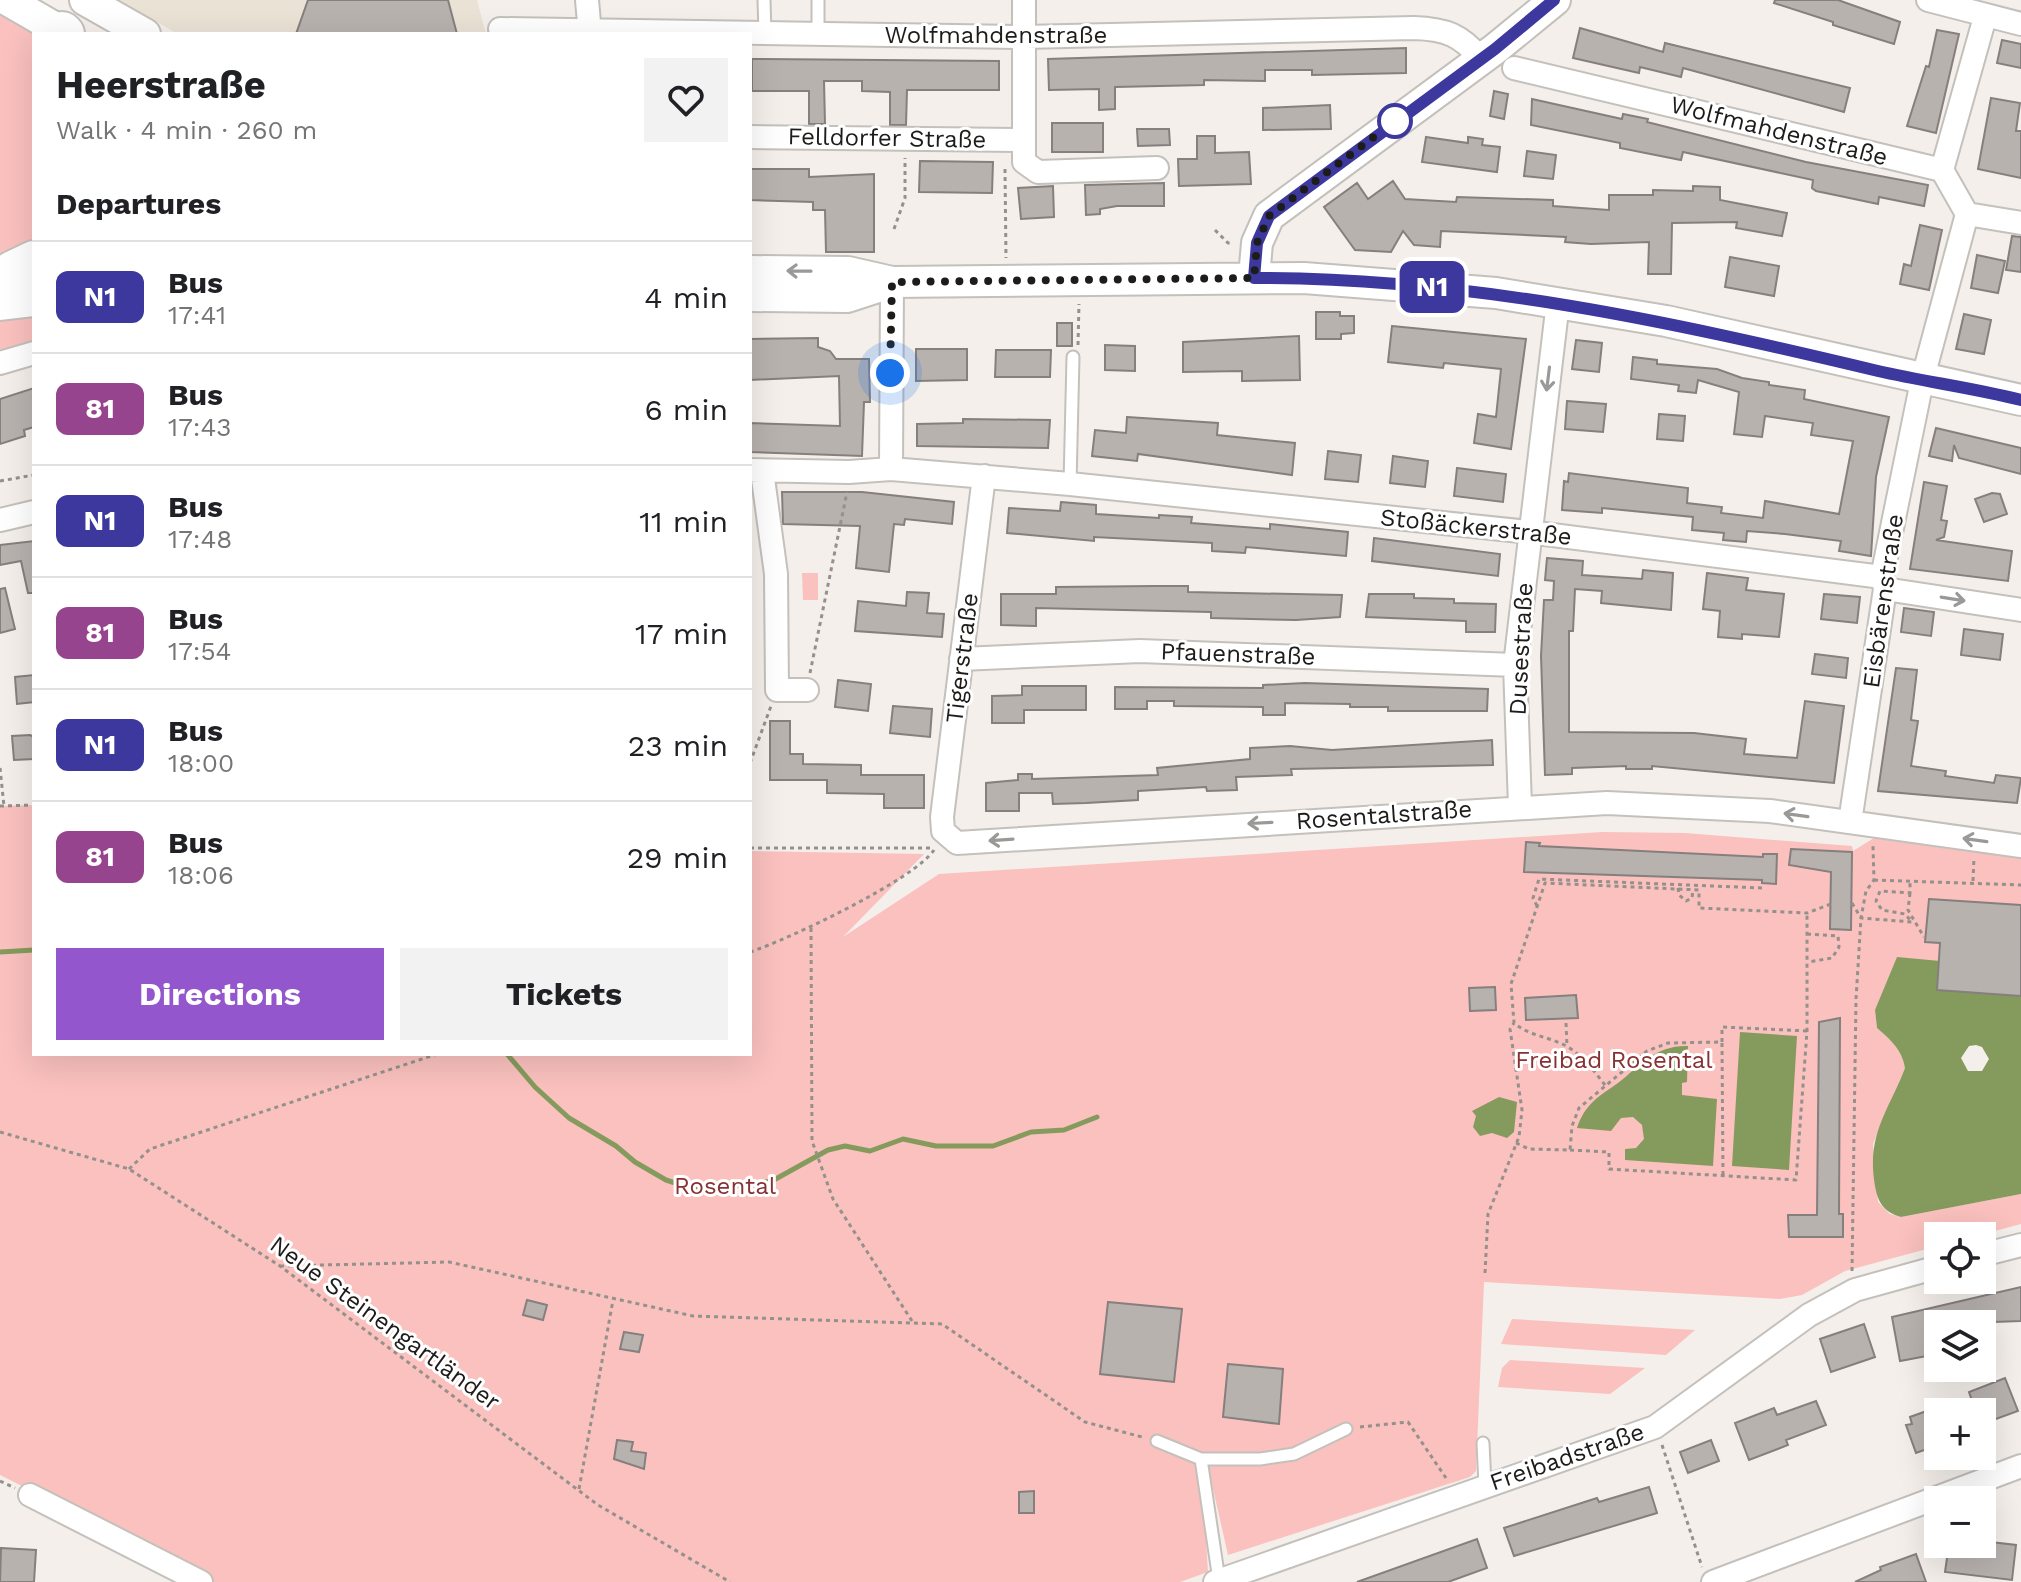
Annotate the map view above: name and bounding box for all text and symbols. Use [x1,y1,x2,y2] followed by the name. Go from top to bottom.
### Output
[885,21,1107,49] street label: Wolfmahdenstraße
[644,58,728,142] button: heart
[56,63,266,107] text: Heerstraße
[1667,90,1891,172] street label: Wolfmahdenstraße
[1378,104,1412,138] unlabelled marker
[56,115,317,145] text: Walk · 4 min · 260 m
[787,122,987,154] street label: Felldorfer Straße
[56,186,221,221] text: Departures
[1396,261,1468,313] line badge: N1
[786,264,813,279] one-way arrow
[168,265,223,300] text: Bus
[1416,270,1448,303] text: N1
[84,280,116,313] text: N1
[644,280,728,315] text: 4 min
[168,300,226,330] text: 17:41
[870,353,910,393] your location
[1540,366,1555,391] one-way arrow
[168,377,223,412] text: Bus
[85,392,115,425] text: 81
[644,392,728,427] text: 6 min
[168,412,231,442] text: 17:43
[168,489,223,524] text: Bus
[1379,503,1573,551] street label: Stoßäckerstraße
[84,504,116,537] text: N1
[639,504,728,539] text: 11 min
[1857,512,1909,690] street label: Eisbärenstraße
[168,524,232,554] text: 17:48
[1504,582,1538,716] street label: Dusestraße
[940,591,984,725] street label: Tigerstraße
[1940,593,1965,608] one-way arrow
[168,601,223,636] text: Bus
[85,616,115,649] text: 81
[635,616,728,651] text: 17 min
[168,636,231,666] text: 17:54
[1160,637,1316,671] street label: Pfauenstraße
[168,713,223,748] text: Bus
[84,728,116,761] text: N1
[628,728,728,763] text: 23 min
[168,748,234,778] text: 18:00
[1295,795,1473,835] street label: Rosentalstraße
[1784,807,1809,822] one-way arrow
[1247,816,1274,831] one-way arrow
[168,825,223,860] text: Bus
[1962,832,1989,847] one-way arrow
[988,833,1015,848] one-way arrow
[85,840,115,873] text: 81
[627,840,728,875] text: 29 min
[168,860,234,890] text: 18:06
[56,948,384,1040] button: Directions
[400,948,728,1040] button: Tickets
[1515,1046,1713,1074] park label: Freibad Rosental
[674,1172,777,1200] park label: Rosental
[1924,1222,1996,1558] map controls
[1924,1222,1996,1294] button: locate
[265,1230,506,1416] street label: Neue Steinengartländer
[1924,1310,1996,1382] button: layers
[1924,1398,1996,1470] button: +
[1486,1417,1648,1497] street label: Freibadstraße
[1924,1486,1996,1558] button: −

